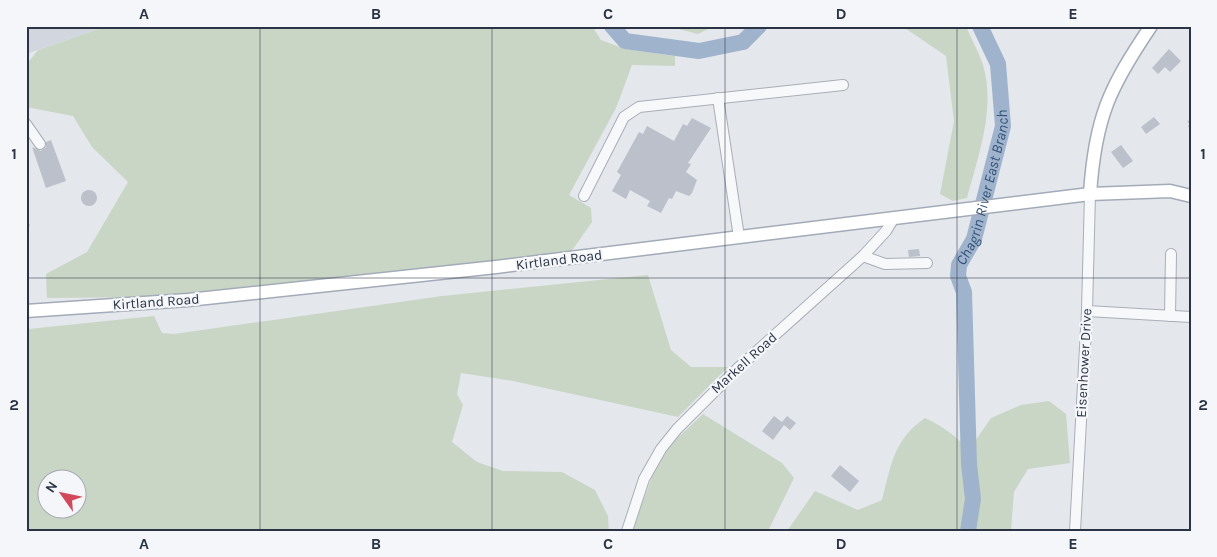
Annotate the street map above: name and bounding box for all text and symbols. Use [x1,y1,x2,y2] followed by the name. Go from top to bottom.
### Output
[139,4,149,23] text: A
[371,4,381,23] text: B
[603,4,613,23] text: C
[836,4,847,23] text: D
[1068,4,1078,23] text: E
[952,109,1012,268] water label: Chagrin River East Branch
[11,144,17,163] text: 1
[1200,144,1206,163] text: 1
[515,246,603,274] street label: Kirtland Road
[112,290,200,314] street label: Kirtland Road
[1073,308,1095,418] street label: Eisenhower Drive
[707,329,781,397] street label: Markell Road
[9,395,19,414] text: 2
[1198,395,1208,414] text: 2
[38,470,88,520] north arrow
[42,478,61,496] text: N
[139,534,149,553] text: A
[371,534,381,553] text: B
[603,534,613,553] text: C
[836,534,847,553] text: D
[1068,534,1078,553] text: E

